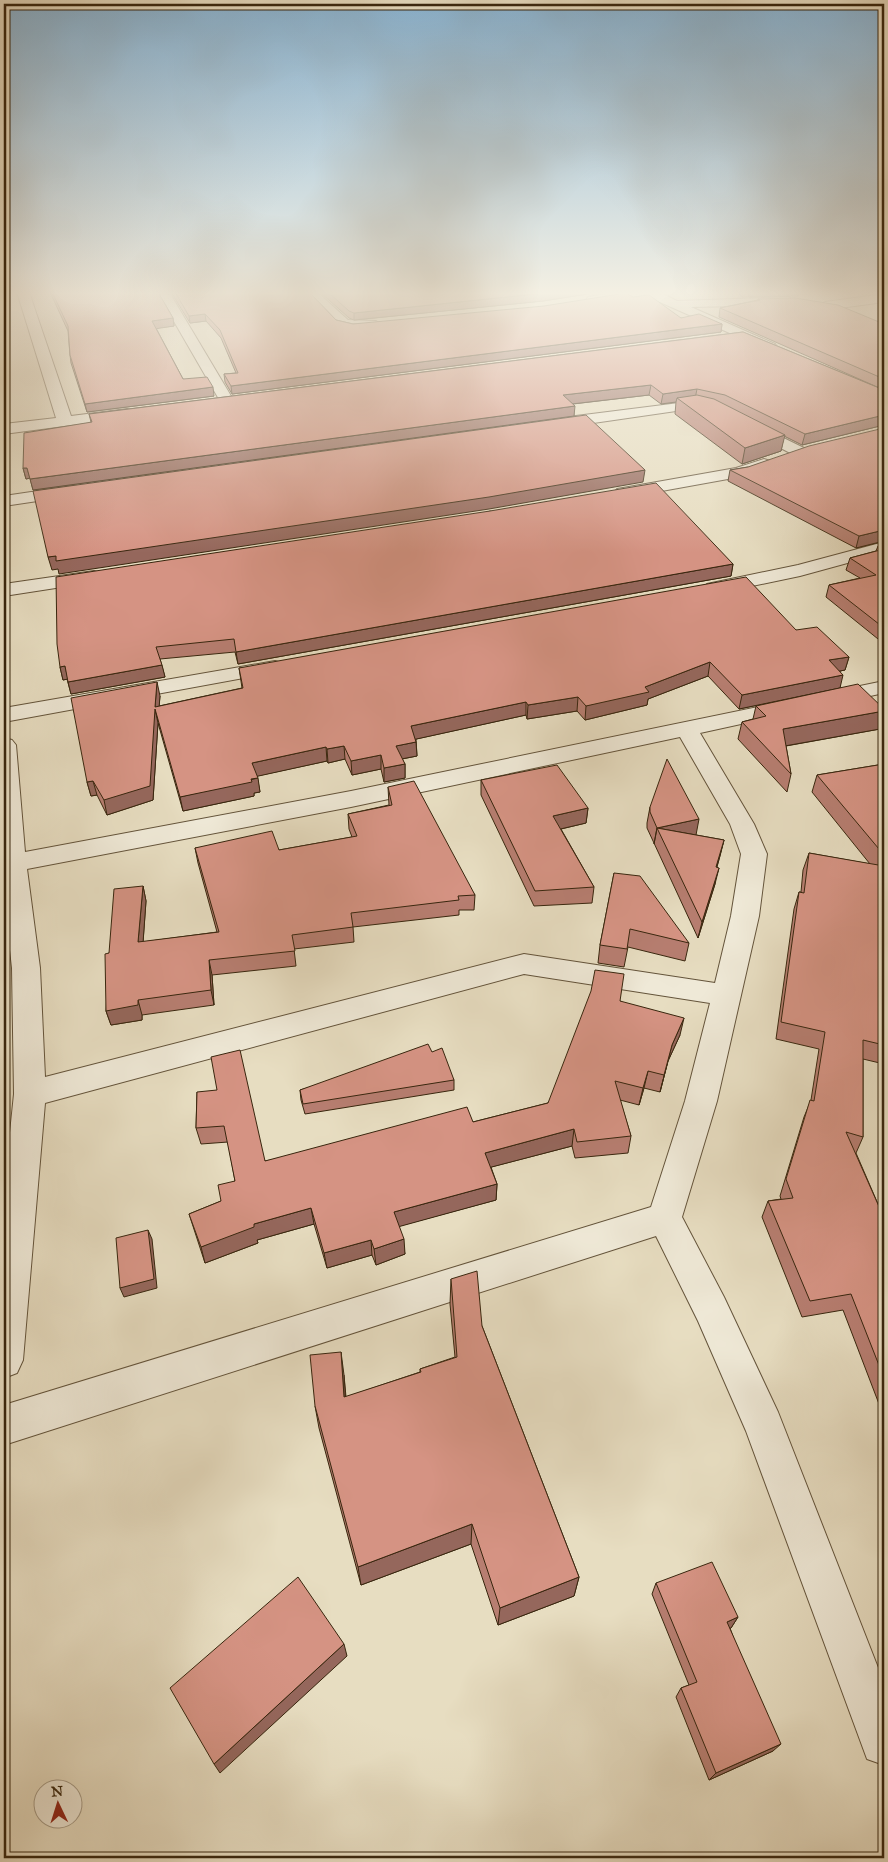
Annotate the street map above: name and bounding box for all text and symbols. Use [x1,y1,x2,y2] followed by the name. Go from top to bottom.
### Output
[32,1780,82,1830] north arrow
[51,1783,64,1800] text: N

